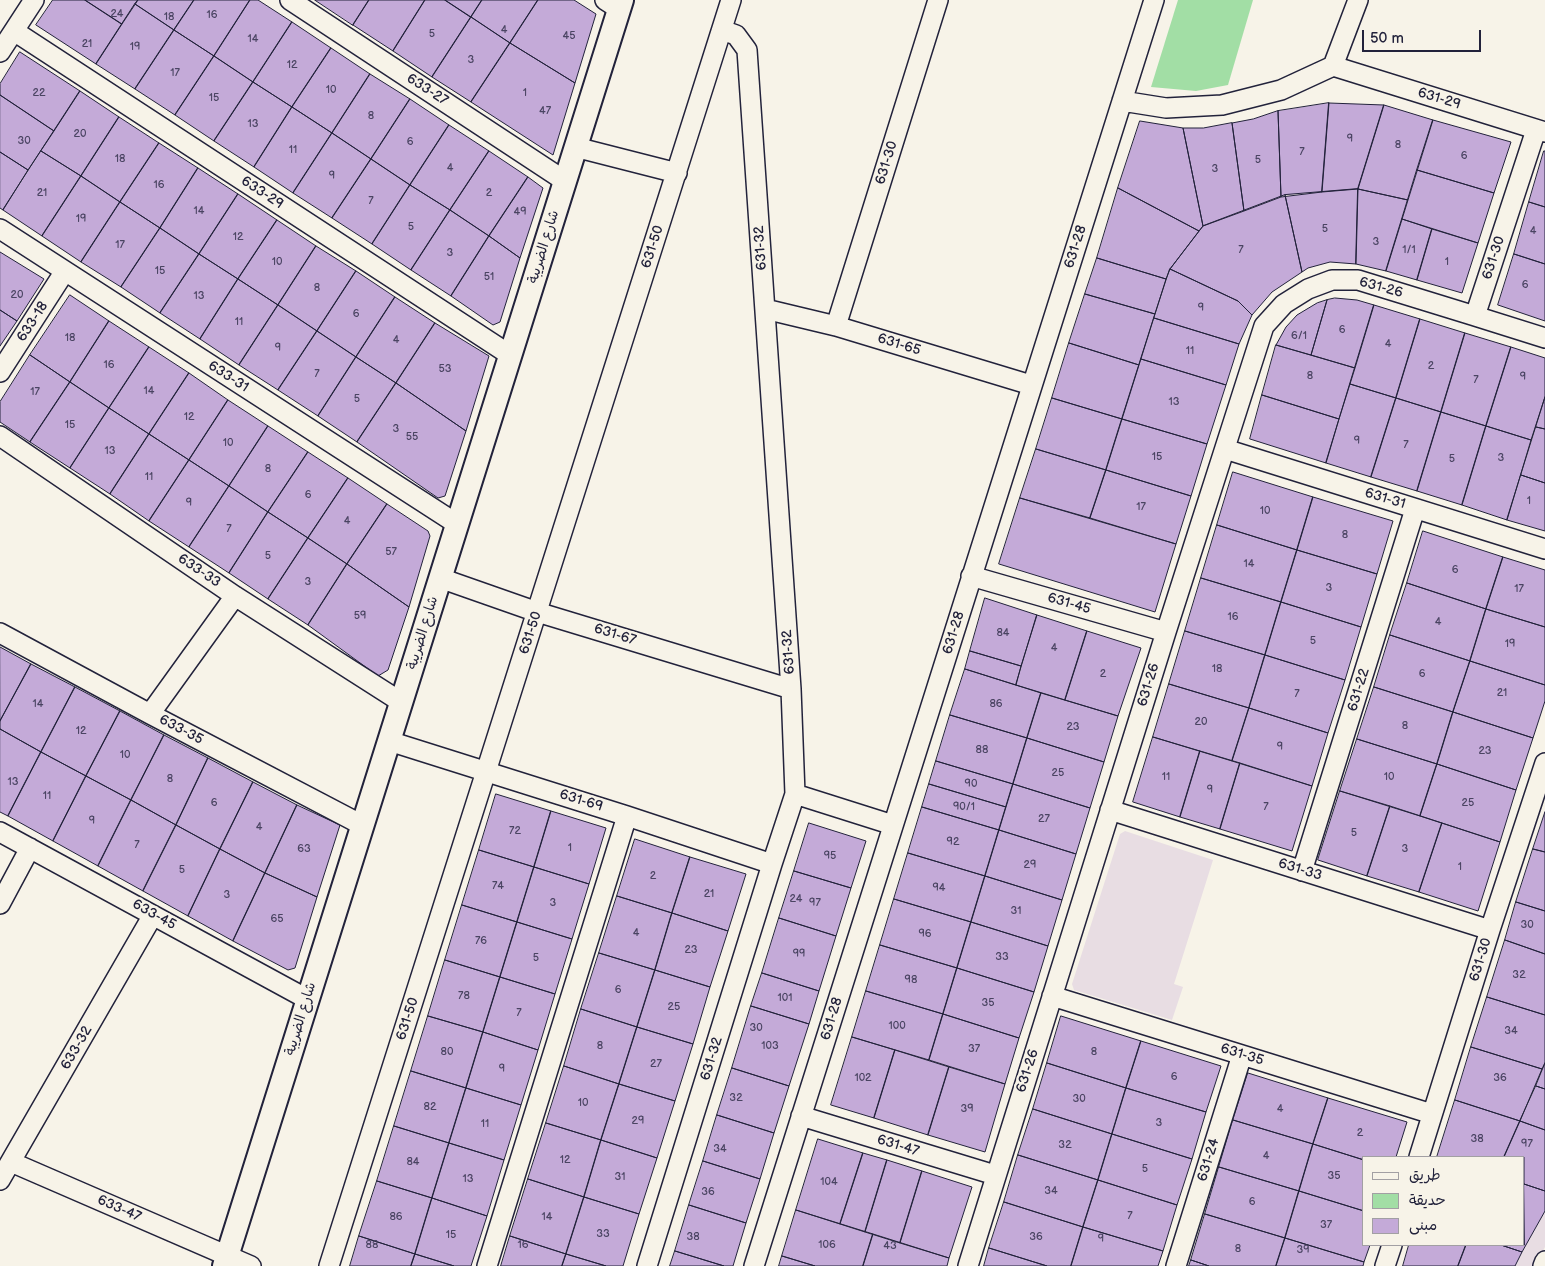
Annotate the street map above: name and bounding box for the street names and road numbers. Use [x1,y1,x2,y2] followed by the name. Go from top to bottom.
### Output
[403,70,451,110] street label: 633-27
[1415,85,1463,113] street label: 631-29
[872,139,902,187] street label: 631-30
[238,173,286,213] street label: 633-29
[525,208,563,286] street label: شارع الضريبة
[1061,223,1091,271] street label: 631-28
[638,224,668,270] street label: 631-50
[751,225,771,271] street label: 631-32
[1479,234,1509,282] street label: 631-30
[1357,274,1405,302] street label: 631-26
[14,299,52,345] street label: 633-18
[875,330,923,360] street label: 631-65
[205,358,251,396] street label: 633-31
[1363,485,1407,513] street label: 631-31
[174,551,224,591] street label: 633-33
[1045,590,1093,618] street label: 631-45
[404,594,442,672] street label: شارع الضريبة
[940,609,968,657] street label: 631-28
[516,610,546,656] street label: 631-50
[592,621,638,649] street label: 631-67
[779,629,799,675] street label: 631-32
[1134,661,1164,709] street label: 631-26
[1345,666,1373,714] street label: 631-22
[156,711,206,749] street label: 633-35
[557,786,605,816] street label: 631-69
[1276,855,1324,885] street label: 631-33
[129,896,179,934] street label: 633-45
[1466,936,1496,984] street label: 631-30
[282,980,320,1058] street label: شارع الضريبة
[818,995,846,1043] street label: 631-28
[393,996,423,1042] street label: 631-50
[58,1023,96,1073] street label: 633-32
[697,1035,727,1083] street label: 631-32
[1218,1040,1266,1070] street label: 631-35
[1013,1047,1043,1095] street label: 631-26
[875,1132,921,1160] street label: 631-47
[1194,1136,1224,1184] street label: 631-24
[94,1192,144,1226] street label: 633-47

